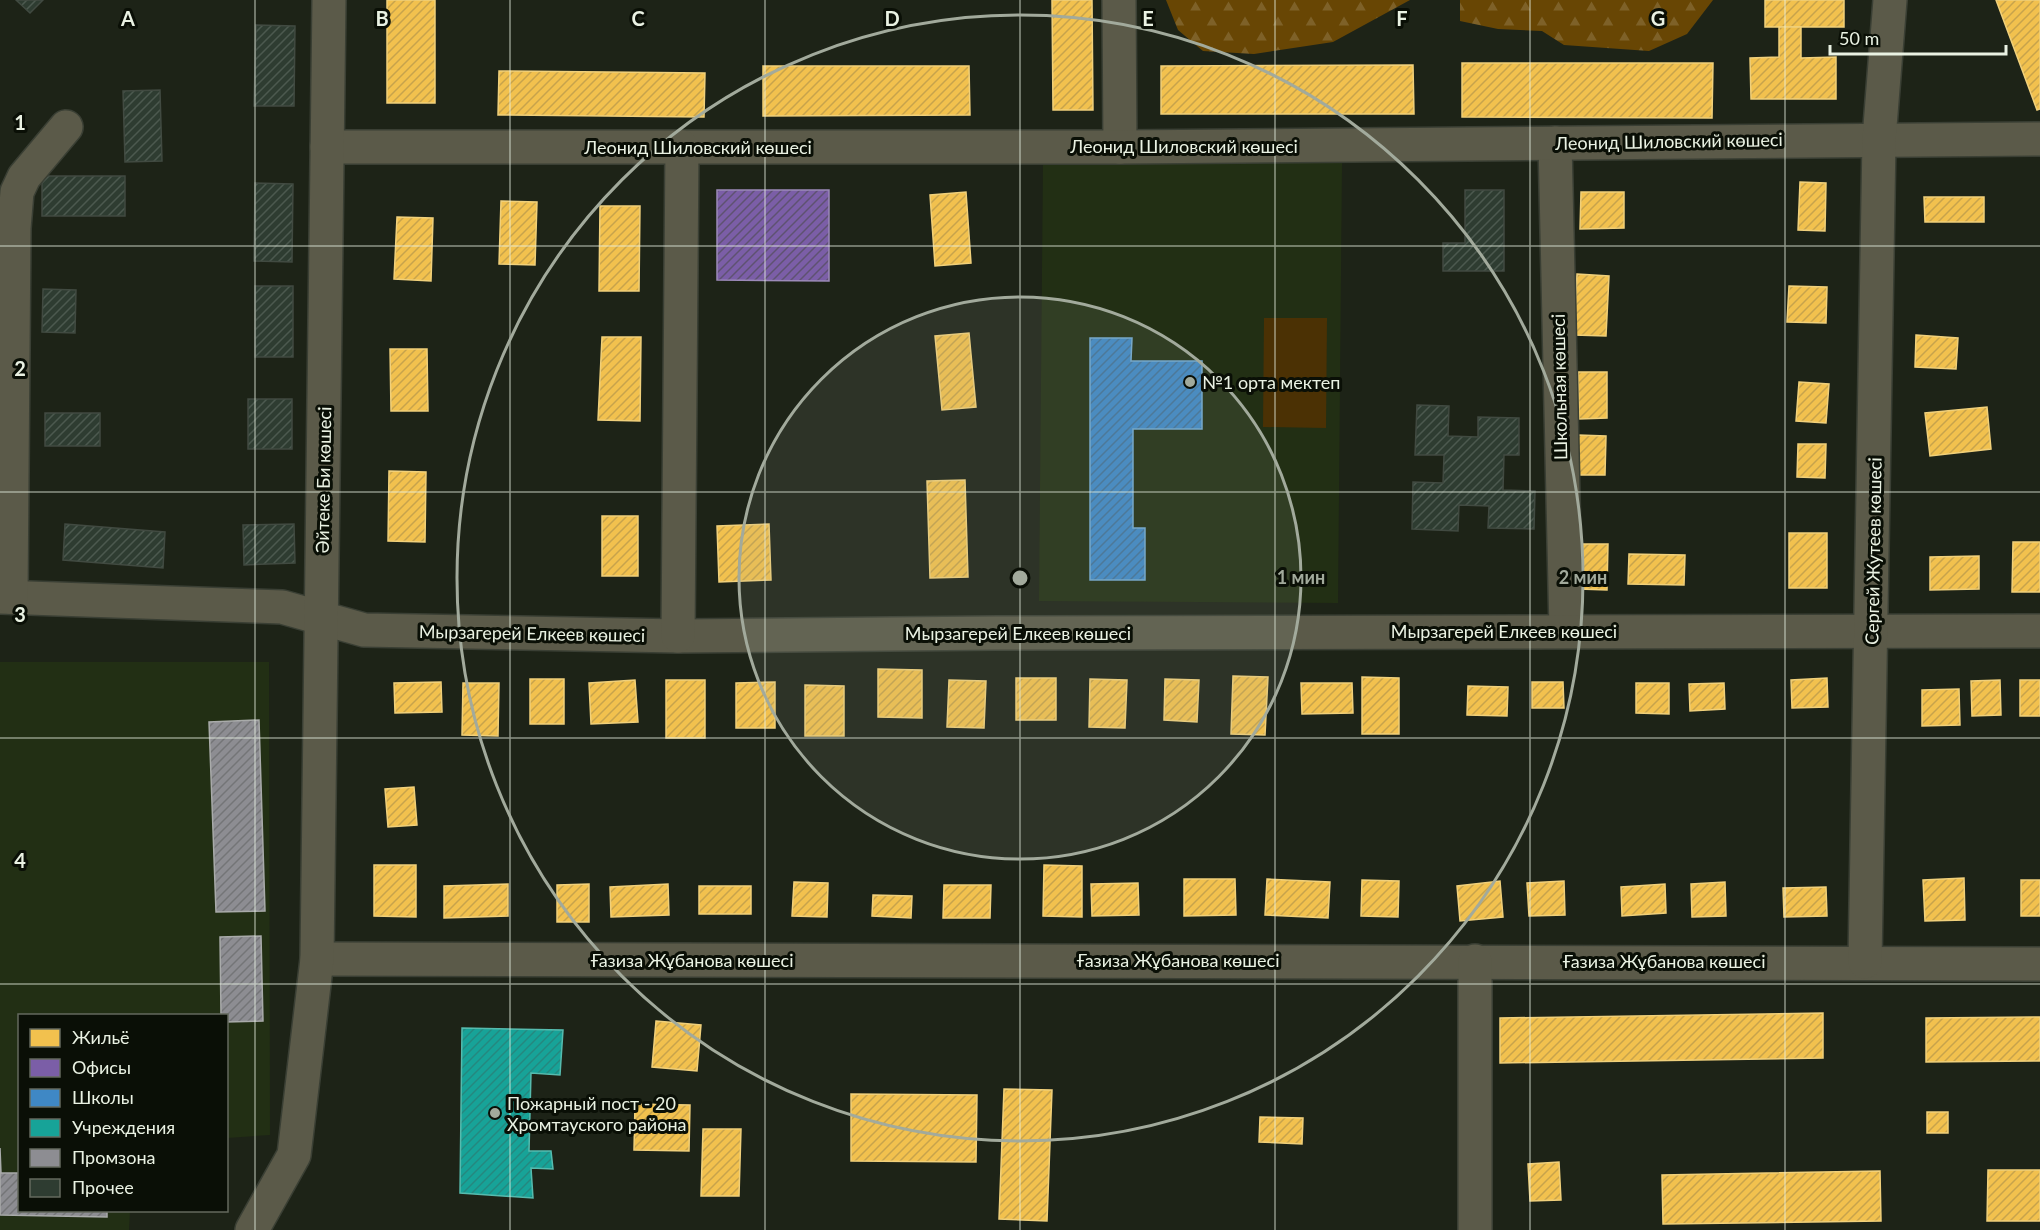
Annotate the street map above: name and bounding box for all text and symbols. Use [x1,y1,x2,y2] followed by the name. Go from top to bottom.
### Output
[120,6,135,30] text: A
[375,6,389,30] text: B
[631,6,645,30] text: C
[884,6,900,30] text: D
[1142,6,1154,30] text: E
[1396,6,1408,30] text: F
[1651,6,1665,30] text: G
[1830,18,2006,56] scale bar
[1839,27,1879,49] text: 50 m
[14,110,26,134] text: 1
[1554,128,1783,154] street label: Леонид Шиловский көшесі
[1069,135,1298,157] street label: Леонид Шиловский көшесі
[583,136,812,158] street label: Леонид Шиловский көшесі
[1547,314,1571,460] street label: Школьная көшесі
[14,356,26,380] text: 2
[1202,371,1340,393] place label: №1 орта мектеп
[1183,375,1197,389] marker: №1 орта мектеп
[311,406,335,554] street label: Әйтеке Би көшесі
[1860,457,1886,645] street label: Сергей Жутеев көшесі
[1277,566,1325,588] text: 1 мин
[1559,566,1607,588] text: 2 мин
[1010,568,1030,588] centre of rings
[14,602,26,626] text: 3
[419,620,645,646] street label: Мырзагерей Елкеев көшесі
[1391,620,1617,642] street label: Мырзагерей Елкеев көшесі
[905,622,1131,644] street label: Мырзагерей Елкеев көшесі
[14,848,26,872] text: 4
[591,949,793,971] street label: Ғазиза Жұбанова көшесі
[1077,949,1279,971] street label: Ғазиза Жұбанова көшесі
[1563,950,1765,972] street label: Ғазиза Жұбанова көшесі
[18,1014,228,1212] legend
[72,1026,130,1048] text: Жильё
[72,1056,131,1078] text: Офисы
[72,1086,134,1108] text: Школы
[507,1092,687,1135] place label: Пожарный пост - 20 Хромтауского района
[488,1106,502,1120] marker: Пожарный пост - 20 Хромтауского района
[72,1116,175,1138] text: Учреждения
[72,1146,155,1168] text: Промзона
[72,1176,134,1198] text: Прочее

